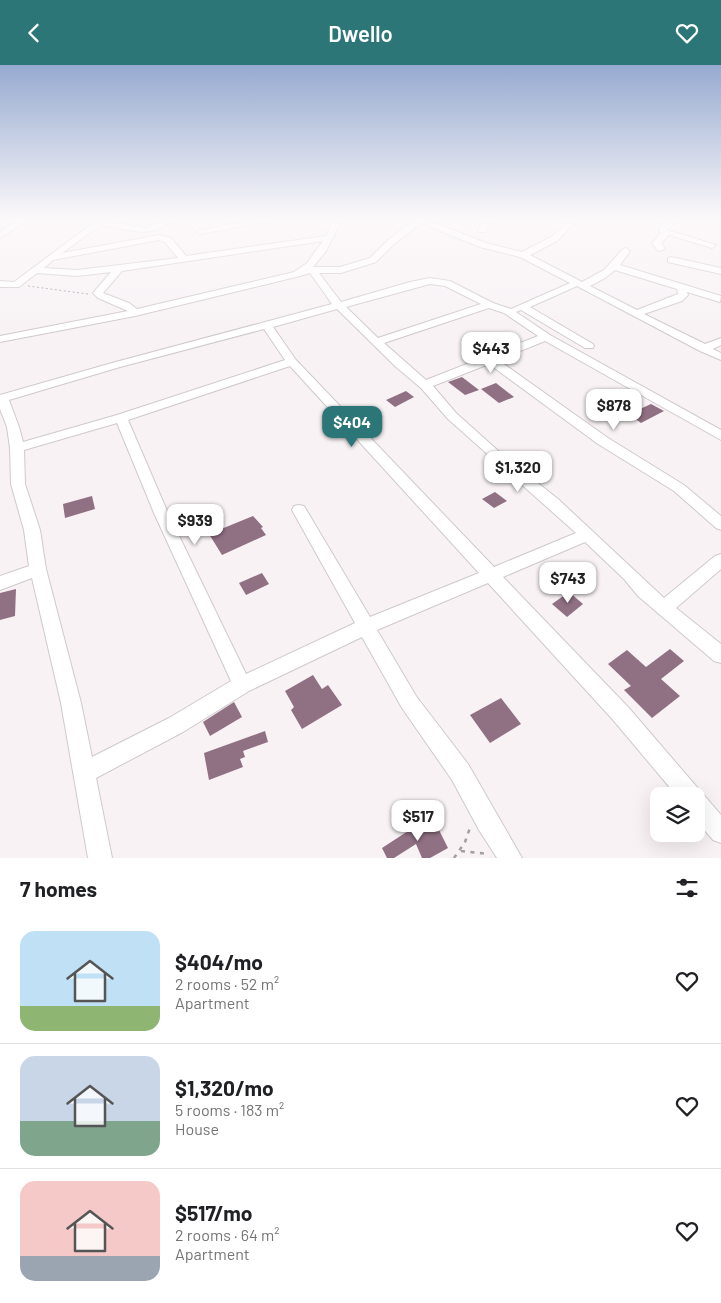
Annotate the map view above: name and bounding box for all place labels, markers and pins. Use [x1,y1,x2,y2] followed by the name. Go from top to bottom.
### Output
[461,331,521,374] pin: $443
[584,389,644,431] pin: $878
[322,405,382,448] pin: $404
[477,451,559,493] pin: $1,320
[165,503,225,546] pin: $939
[538,561,598,604] pin: $743
[388,799,448,842] pin: $517

